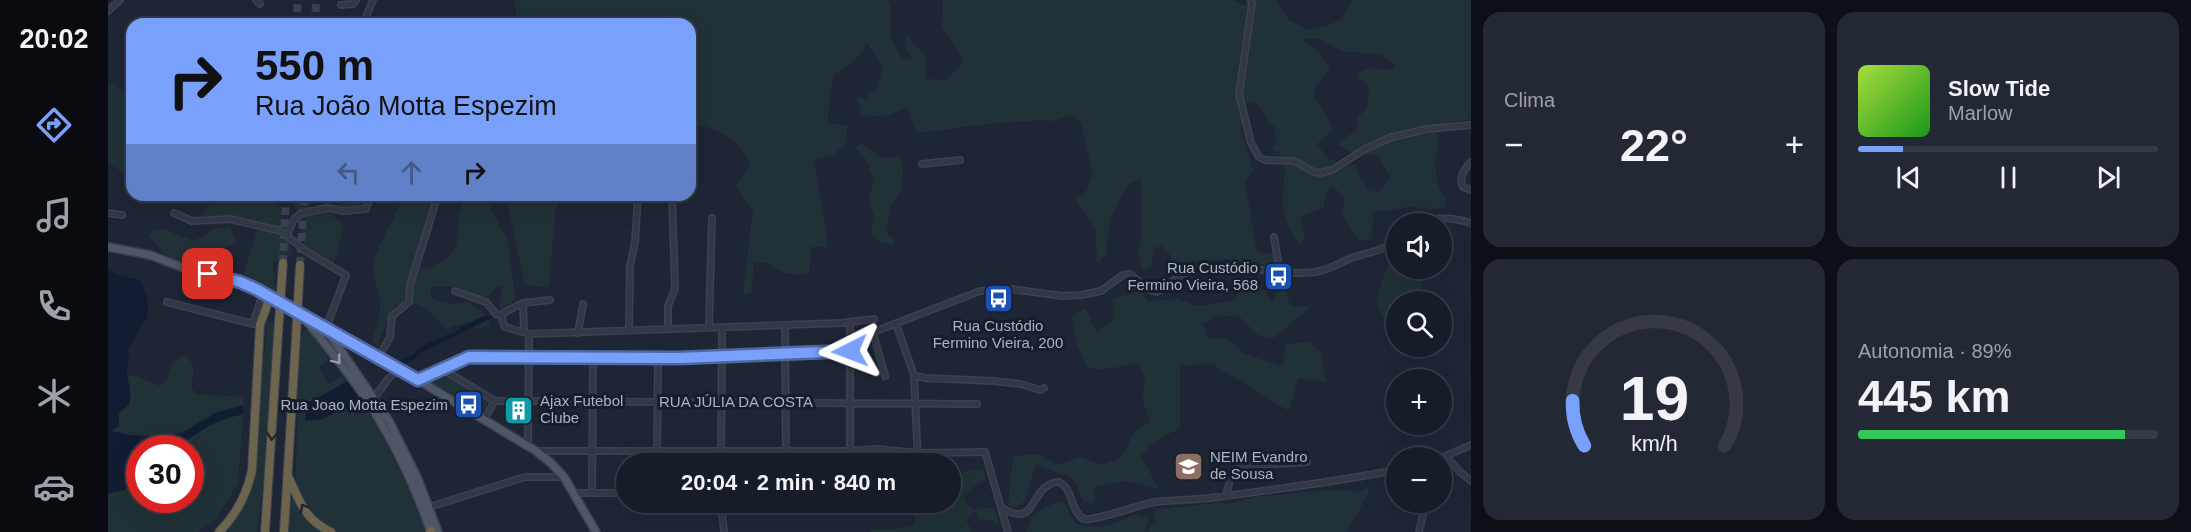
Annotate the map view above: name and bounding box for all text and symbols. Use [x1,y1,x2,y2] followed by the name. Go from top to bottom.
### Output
[19,24,89,54] text: 20:02
[156,42,234,120] icon: right
[255,42,374,89] text: 550 m
[1948,76,2050,101] text: Slow Tide
[1504,89,1555,111] text: Clima
[255,91,557,121] text: Rua João Motta Espezim
[1948,102,2012,124] text: Marlow
[33,104,75,146] icon: directions
[1620,120,1688,171] text: 22°
[1504,126,1523,163] text: −
[1785,126,1804,163] text: +
[332,156,365,189] icon: left
[395,156,428,189] icon: ahead
[458,156,491,189] icon: right
[1892,161,1925,194] icon: previous
[1992,161,2025,194] icon: pause
[2092,161,2125,194] icon: next
[33,194,75,236] icon: music
[1386,213,1452,513] map controls
[1386,213,1452,279] button: sound
[182,248,233,299] pin
[191,257,224,290] icon: arrive
[1127,259,1258,293] place label: Rua Custódio Fermino Vieira, 568
[1263,261,1295,293] bus stop icon: Rua Custódio Fermino Vieira, 568
[982,283,1014,315] bus stop icon: Rua Custódio Fermino Vieira, 200
[33,285,75,327] icon: phone
[1386,291,1452,357] button: search
[933,317,1063,351] place label: Rua Custódio Fermino Vieira, 200
[818,319,882,383] position arrow
[1858,340,2011,362] text: Autonomia · 89%
[330,354,341,365] one-way arrow
[1619,364,1689,433] text: 19
[1386,369,1452,435] button: +
[1858,371,2011,422] text: 445 km
[33,375,75,417] icon: climate
[453,389,485,421] bus stop icon: Rua Joao Motta Espezim
[540,392,623,426] place label: Ajax Futebol Clube
[659,393,813,410] street label: RUA JÚLIA DA COSTA
[503,394,535,426] building icon: Ajax Futebol Clube
[280,396,448,413] place label: Rua Joao Motta Espezim
[265,431,278,440] one-way arrow
[1631,433,1677,457] text: km/h
[126,435,204,513] speed limit sign: 30
[1386,447,1452,513] button: −
[1210,448,1308,482] place label: NEIM Evandro de Sousa
[1173,450,1205,482] school or university icon: NEIM Evandro de Sousa
[33,466,75,508] icon: car
[681,470,896,495] text: 20:04 · 2 min · 840 m
[299,504,311,514] one-way arrow

